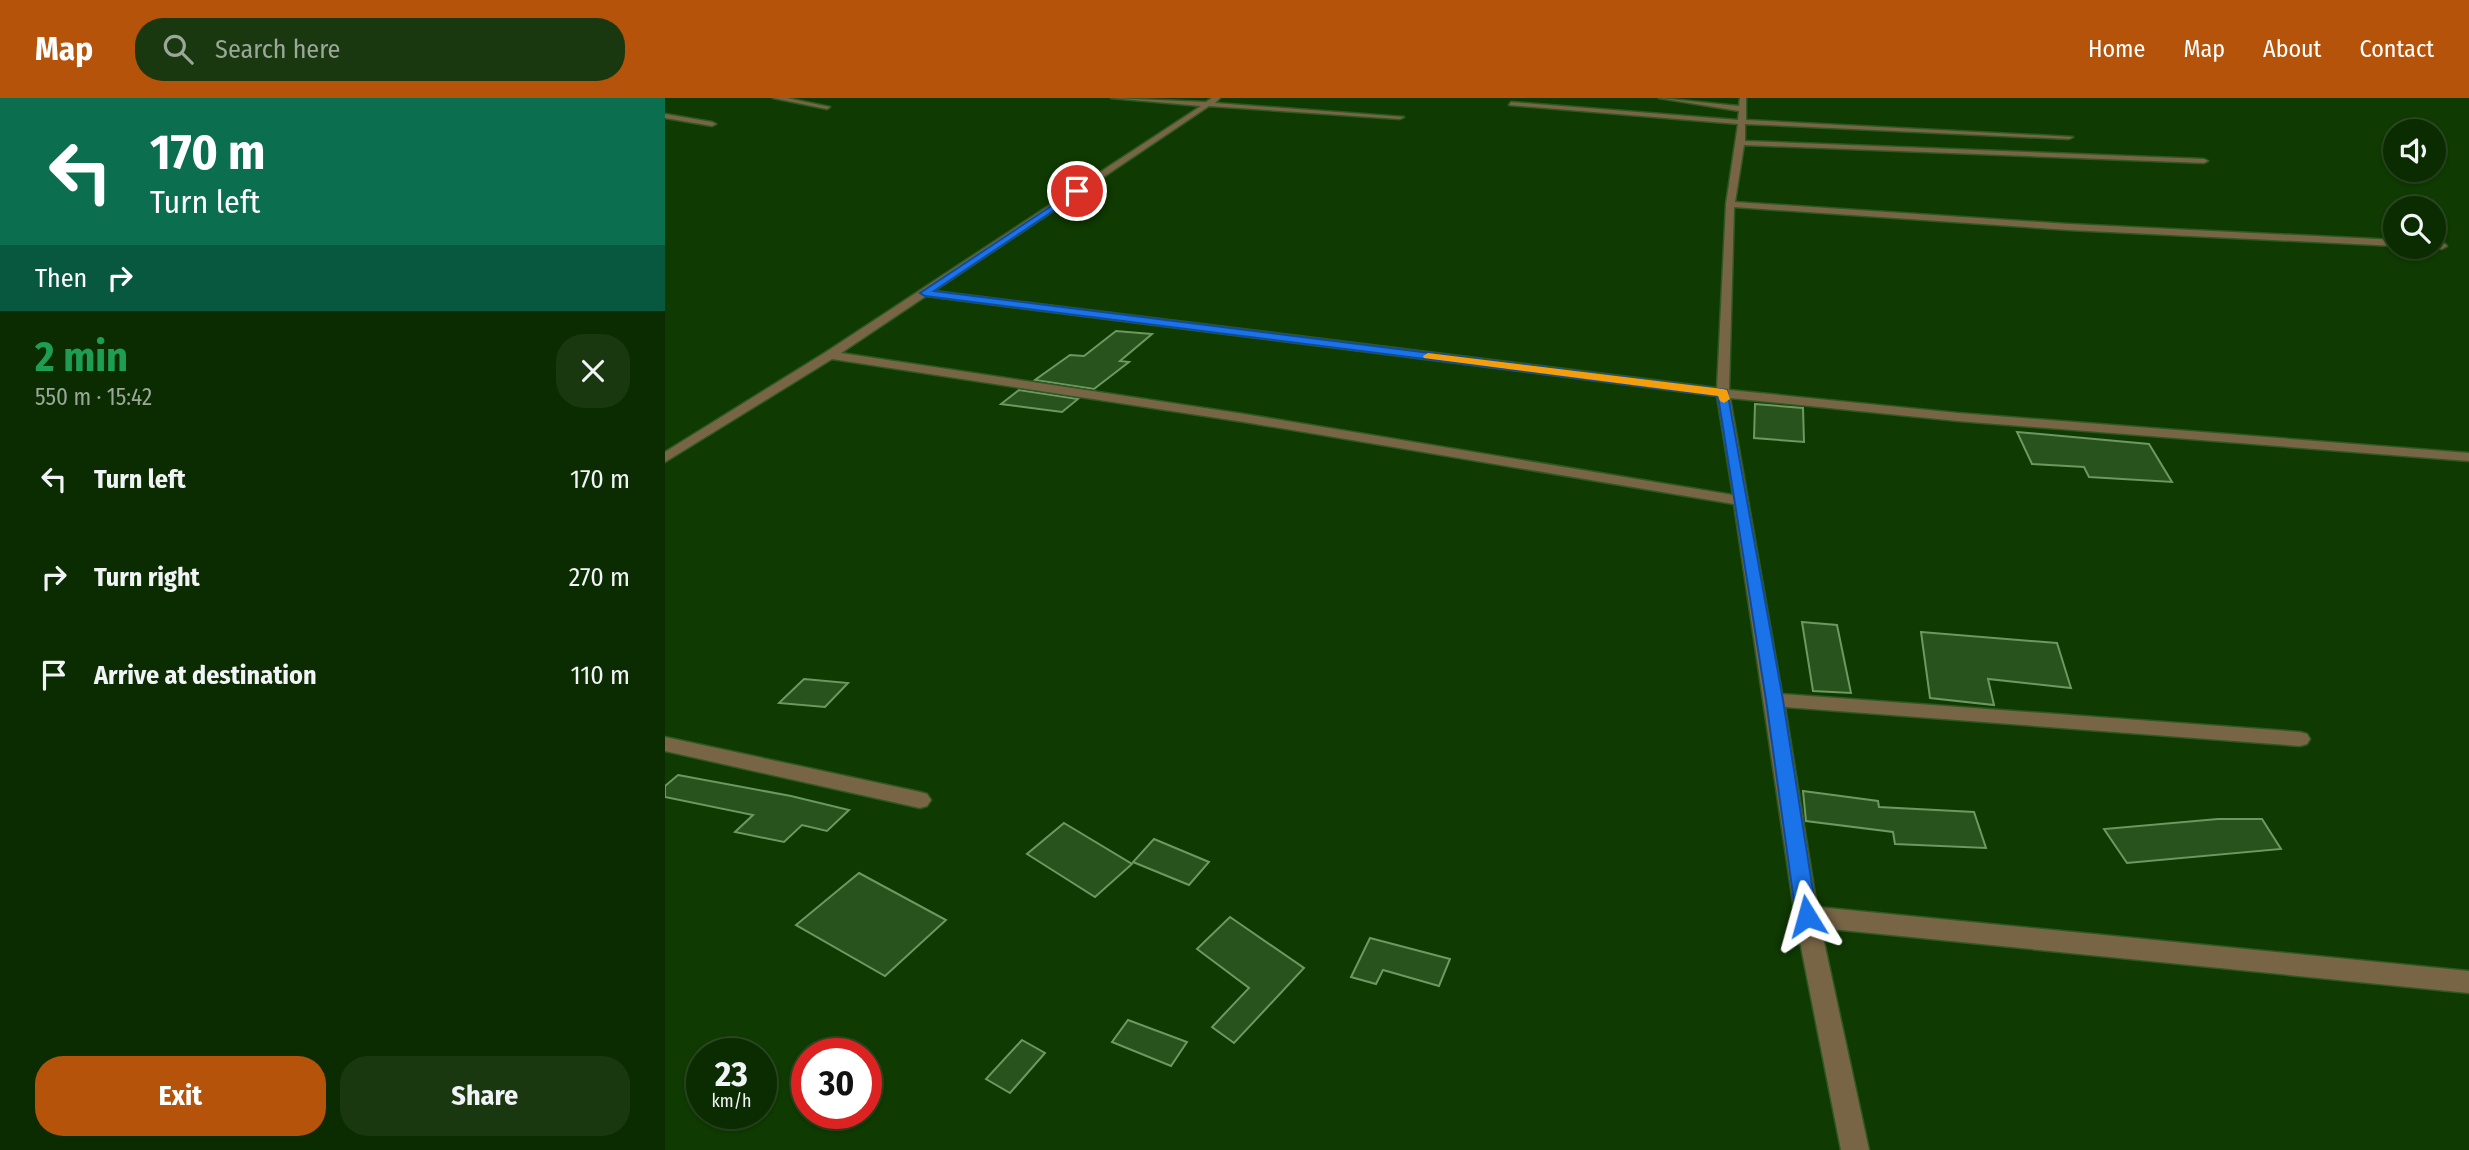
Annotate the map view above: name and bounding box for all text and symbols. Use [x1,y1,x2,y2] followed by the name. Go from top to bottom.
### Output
[135,18,625,81] search box
[35,29,93,69] text: Map
[159,30,197,68] icon: search
[215,34,340,65] text: Search here
[2088,35,2145,63] text: Home
[2183,35,2225,63] text: Map
[2263,35,2321,63] text: About
[2359,35,2434,63] text: Contact
[2383,119,2446,259] map controls
[2383,119,2446,182] button: sound
[150,123,266,182] text: 170 m
[35,126,126,217] icon: left
[1047,161,1107,221] pin
[1058,172,1096,210] icon: arrive
[150,183,260,221] text: Turn left
[2383,196,2446,259] button: search
[101,259,139,297] icon: right
[35,263,87,294] text: Then
[35,332,128,382] text: 2 min
[556,334,630,408] button: close
[35,383,152,411] text: 550 m · 15:42
[35,460,73,498] icon: left
[94,464,186,495] text: Turn left
[570,464,630,495] text: 170 m
[35,558,73,596] icon: right
[94,562,200,593] text: Turn right
[569,562,630,593] text: 270 m
[35,656,73,694] icon: arrive
[94,660,317,691] text: Arrive at destination
[570,660,630,691] text: 110 m
[1770,879,1844,953] position arrow
[791,1038,882,1129] speed limit sign: 30
[715,1053,748,1095] text: 23
[35,1056,326,1136] button: Exit
[340,1056,630,1136] button: Share
[711,1090,752,1112] text: km/h

